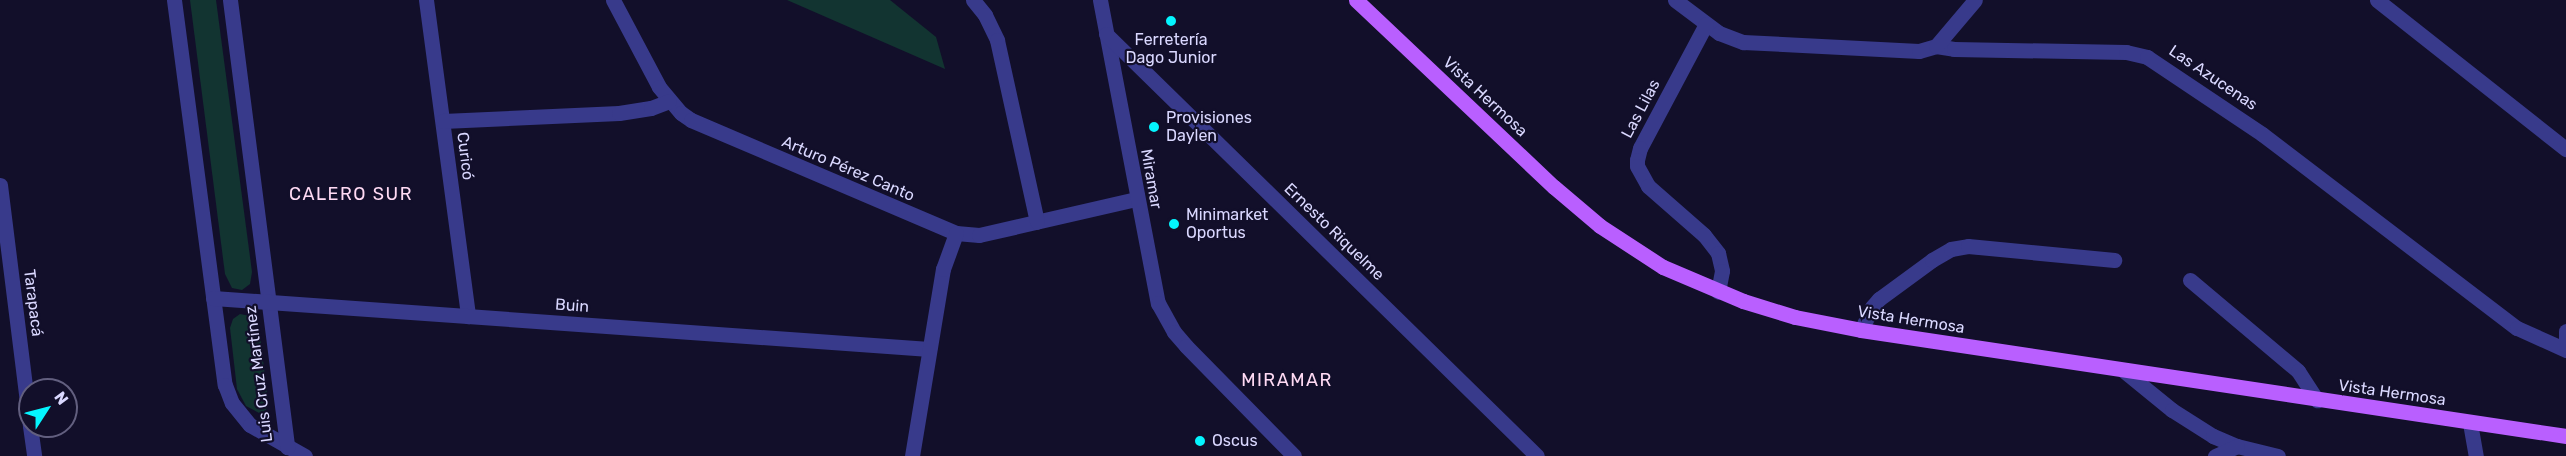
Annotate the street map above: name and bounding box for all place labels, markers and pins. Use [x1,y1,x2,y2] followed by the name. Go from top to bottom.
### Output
[1164,14,1178,28] marker: Ferretería Dago Junior
[1125,30,1217,68] place label: Ferretería Dago Junior
[1166,108,1252,146] place label: Provisiones Daylen
[1147,120,1161,134] marker: Provisiones Daylen
[1186,205,1268,243] place label: Minimarket Oportus
[1167,217,1181,231] marker: Minimarket Oportus
[1212,431,1258,451] place label: Oscus
[1193,434,1207,448] marker: Oscus

